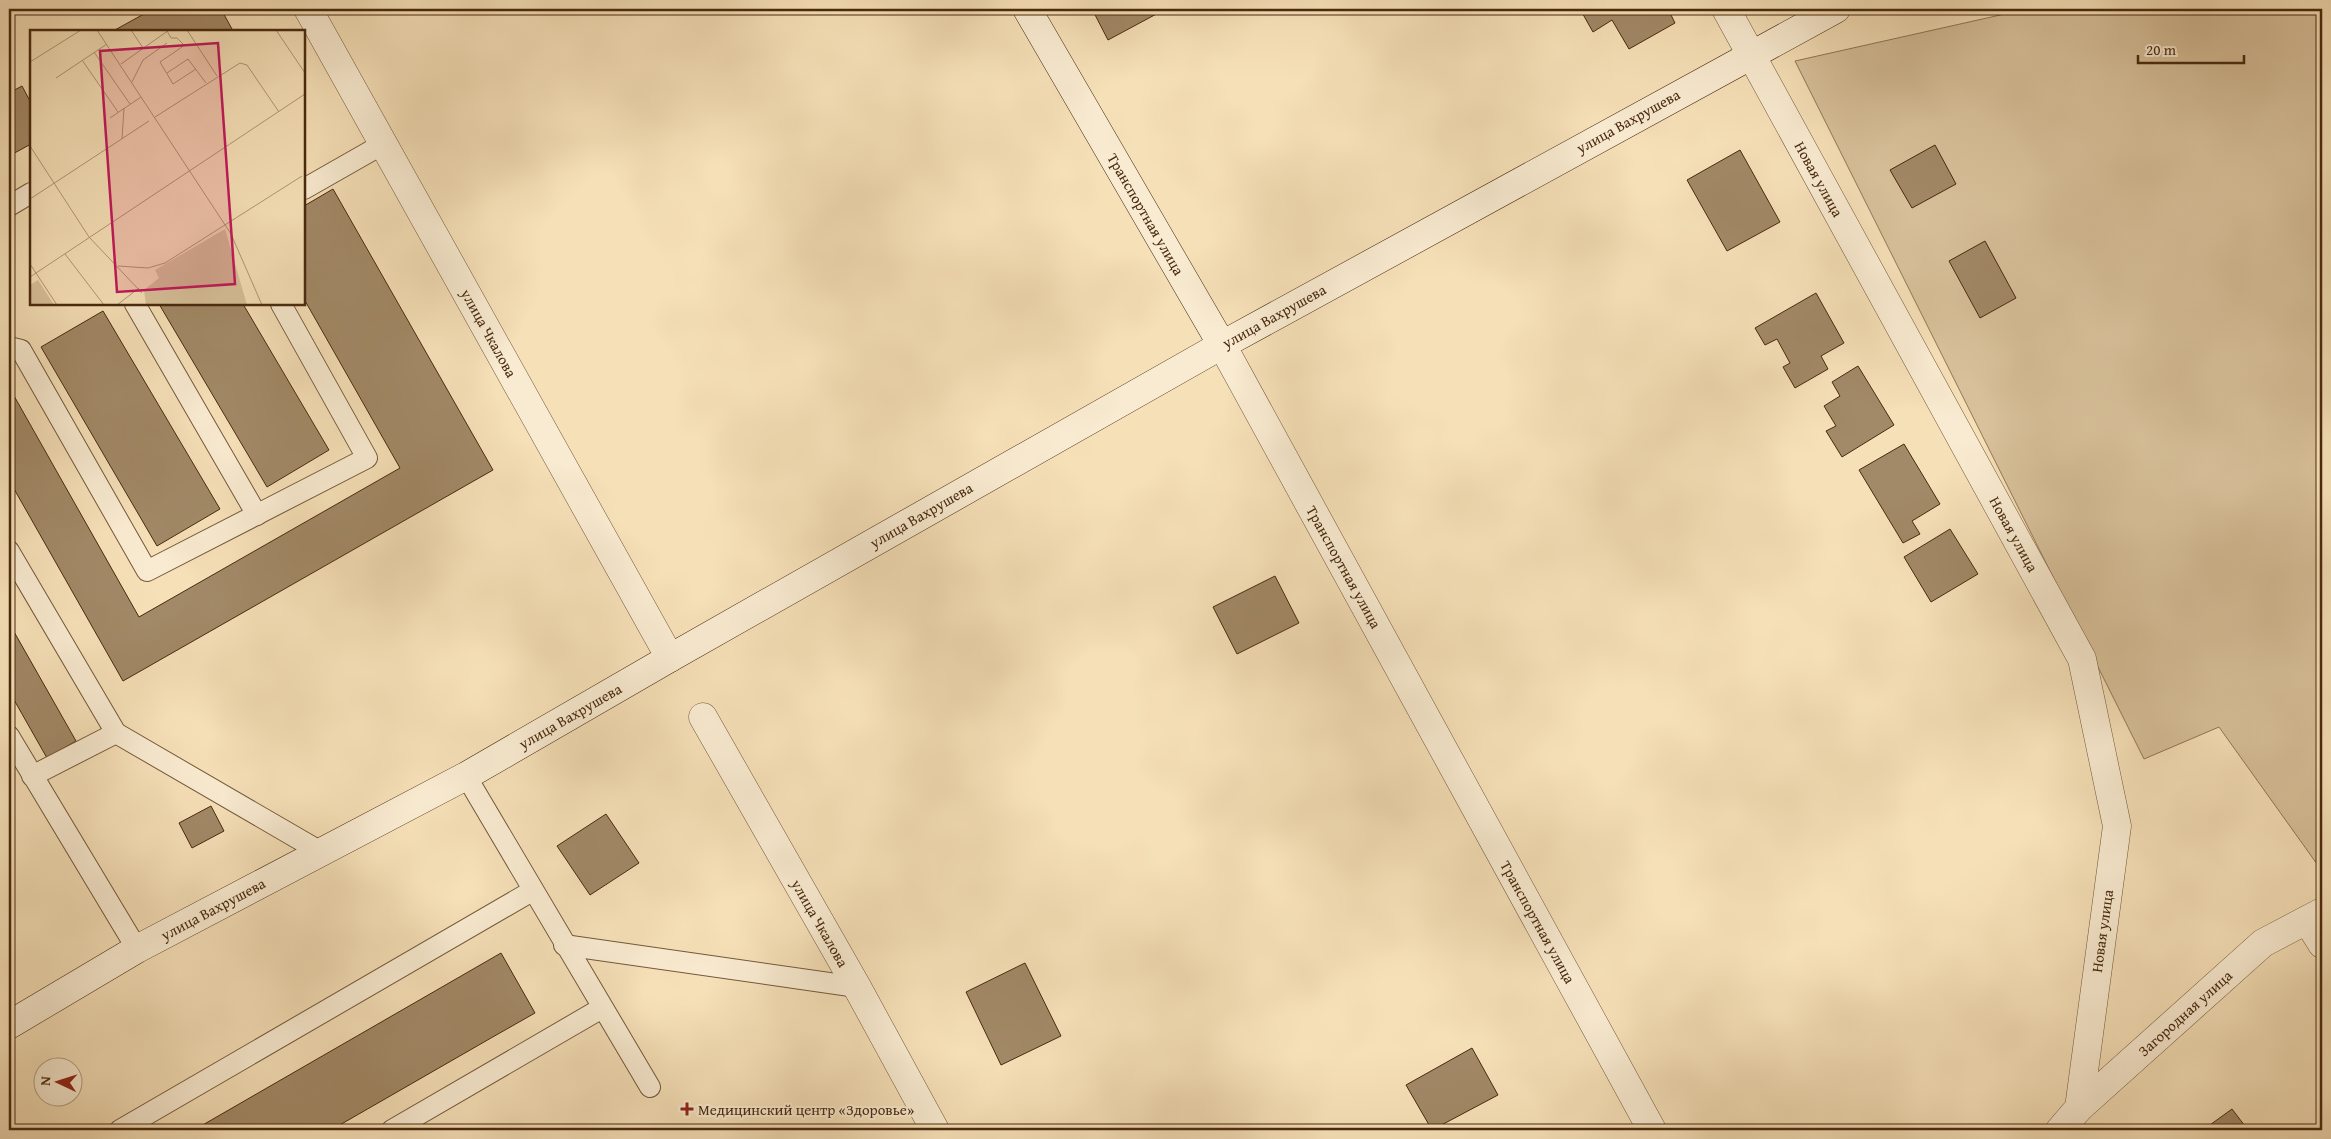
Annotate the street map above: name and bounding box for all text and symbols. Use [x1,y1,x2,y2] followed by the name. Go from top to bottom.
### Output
[30,30,305,305] inset map
[2138,32,2245,64] scale bar
[2146,39,2177,60] text: 20 m
[1571,83,1684,159] street label: улица Вахрушева
[1790,137,1849,221] street label: Новая улица
[1102,149,1190,280] street label: Транспортная улица
[1217,278,1330,354] street label: улица Вахрушева
[455,284,522,382] street label: улица Чкалова
[865,477,977,554] street label: улица Вахрушева
[1985,492,2044,576] street label: Новая улица
[1301,502,1387,633] street label: Транспортная улица
[514,678,626,755] street label: улица Вахрушева
[1495,857,1581,988] street label: Транспортная улица
[156,872,270,946] street label: улица Вахрушева
[786,874,854,972] street label: улица Чкалова
[2086,887,2118,974] street label: Новая улица
[2133,964,2237,1061] street label: Загородная улица
[32,1056,82,1106] north arrow
[35,1075,55,1086] text: N
[698,1099,914,1120] place label: Медицинский центр «Здоровье»
[680,1102,694,1116] marker: Медицинский центр «Здоровье»

